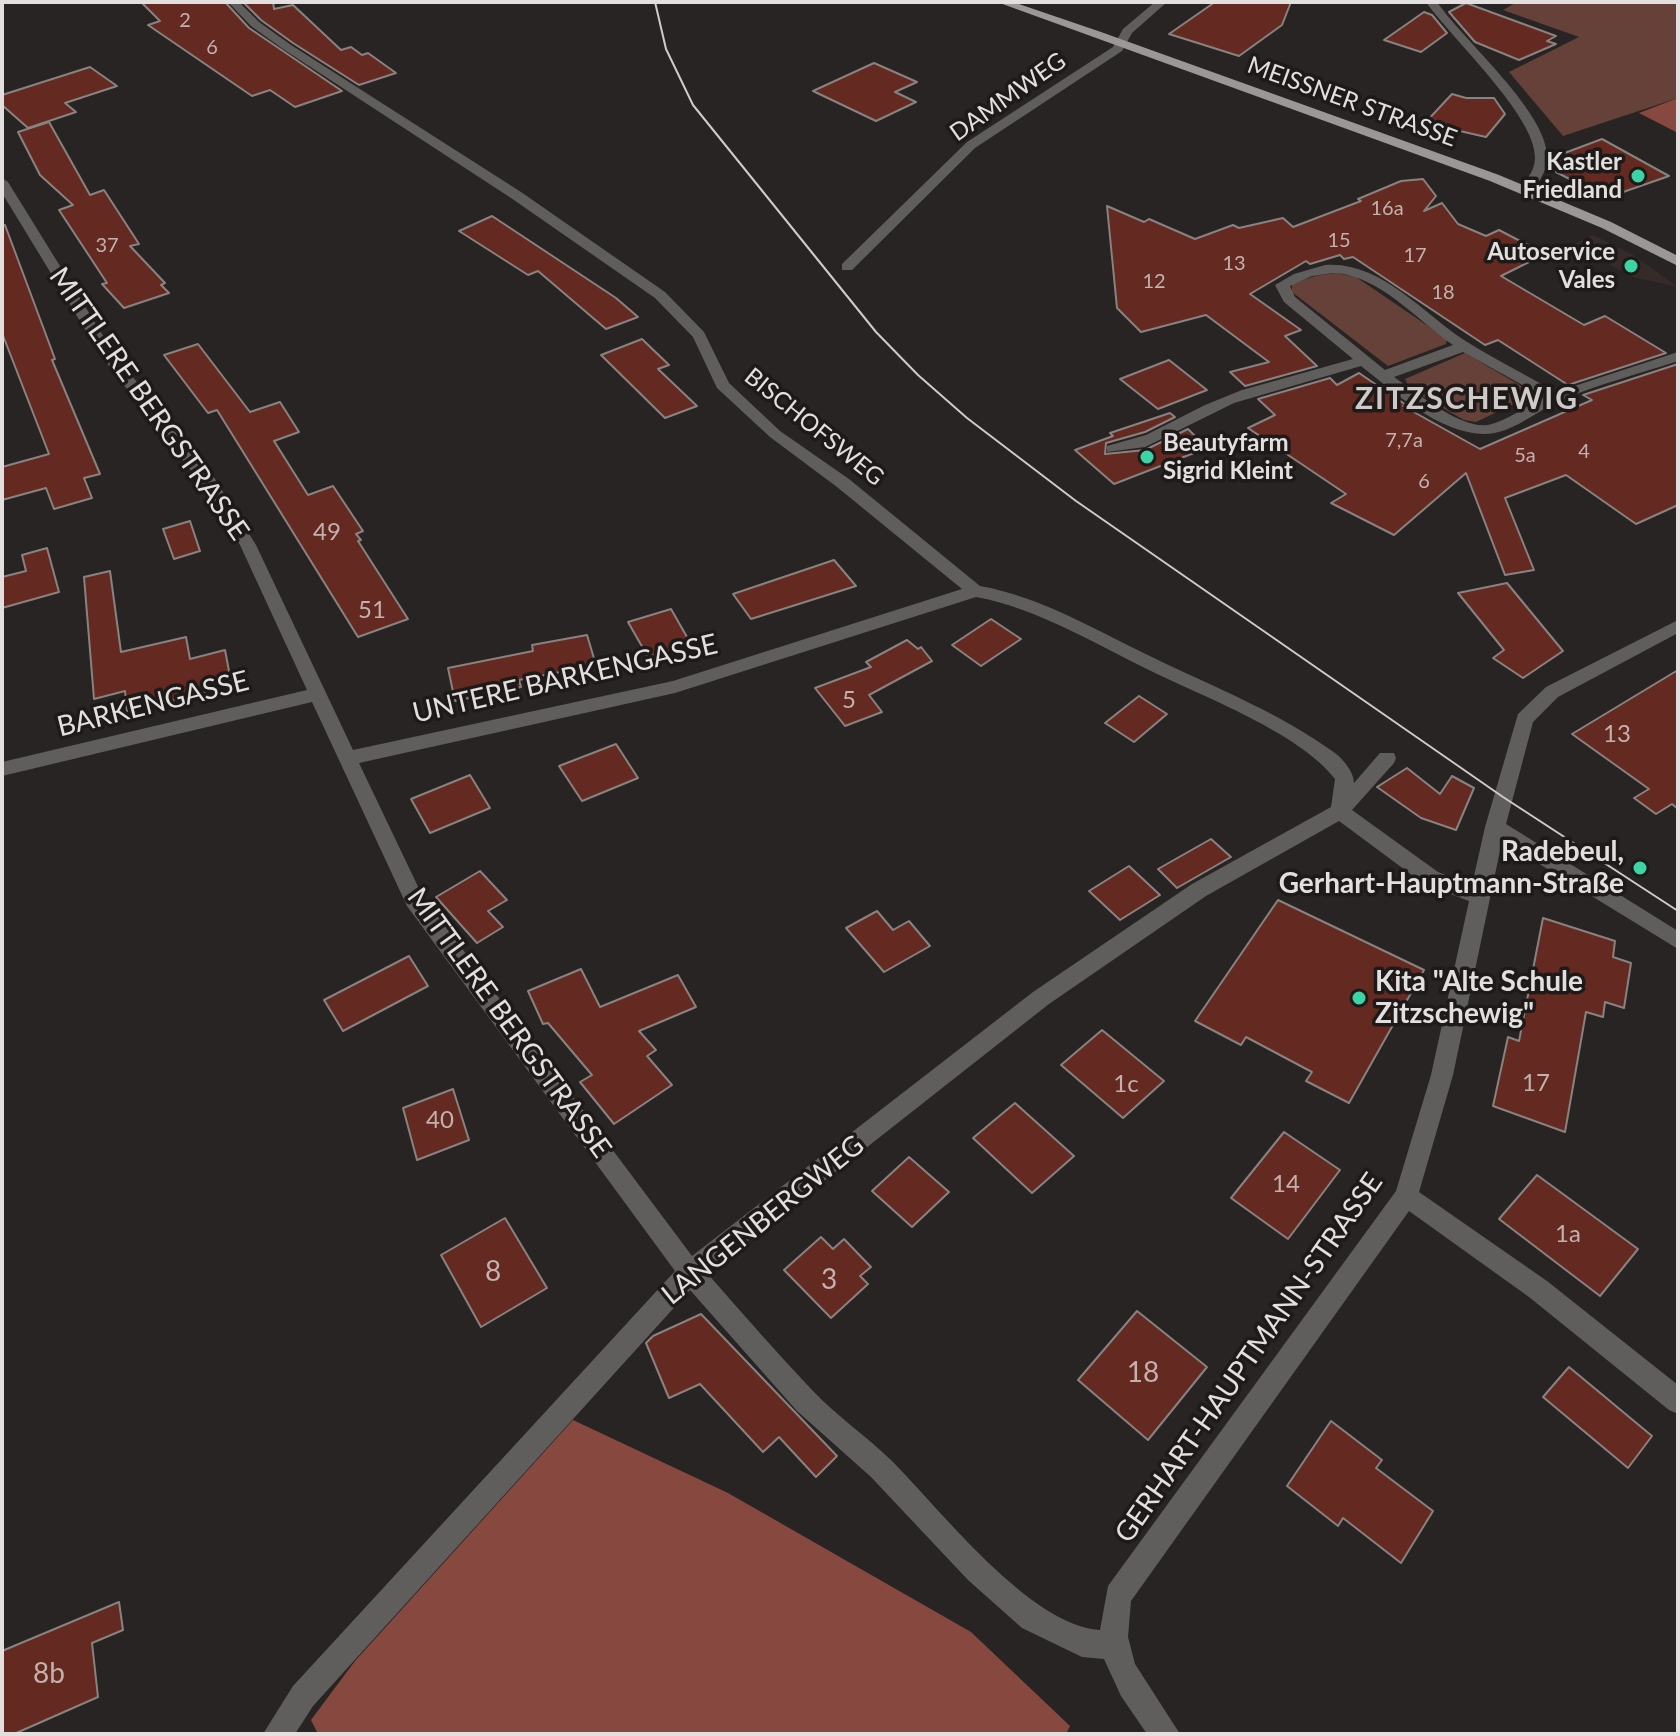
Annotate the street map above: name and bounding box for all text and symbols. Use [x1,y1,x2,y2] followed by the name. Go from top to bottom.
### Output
[179,9,191,33] house number: 2
[206,36,218,60] house number: 6
[945,47,1071,147] street label: DAMMWEG
[1243,51,1461,153] street label: MEISSNER STRASSE
[1523,148,1622,204] place label: Kastler Friedland
[1629,167,1647,185] marker: Kastler Friedland
[1370,197,1404,221] house number: 16a
[1327,229,1351,253] house number: 15
[95,234,119,258] house number: 37
[1487,238,1615,294] place label: Autoservice Vales
[1403,244,1427,268] house number: 17
[1222,252,1246,276] house number: 13
[1622,257,1640,275] marker: Autoservice Vales
[42,261,256,547] street label: MITTLERE BERGSTRASSE
[1142,270,1166,294] house number: 12
[1431,281,1455,305] house number: 18
[739,362,889,492] street label: BISCHOFSWEG
[1355,381,1579,417] district label: ZITZSCHEWIG
[1163,429,1293,485] place label: Beautyfarm Sigrid Kleint
[1385,429,1423,453] house number: 7,7a
[1578,440,1590,464] house number: 4
[1514,444,1536,468] house number: 5a
[1138,448,1156,466] marker: Beautyfarm Sigrid Kleint
[1418,470,1430,494] house number: 6
[313,518,341,546] house number: 49
[358,596,386,624] house number: 51
[409,628,721,730] street label: UNTERE BARKENGASSE
[54,664,252,744] street label: BARKENGASSE
[842,686,856,714] house number: 5
[1603,720,1631,748] house number: 13
[1279,835,1624,901] place label: Radebeul, Gerhart-Hauptmann-Straße
[1631,859,1649,877] marker: Radebeul, Gerhart-Hauptmann-Straße
[400,882,618,1164] street label: MITTLERE BERGSTRASSE
[1375,965,1583,1031] place label: Kita "Alte Schule Zitzschewig"
[1350,989,1368,1007] marker: Kita "Alte Schule Zitzschewig"
[1522,1069,1550,1097] house number: 17
[1113,1070,1139,1098] house number: 1c
[426,1106,454,1134] house number: 40
[655,1128,871,1312] street label: LANGENBERGWEG
[1108,1167,1390,1549] street label: GERHART-HAUPTMANN-STRASSE
[1272,1170,1300,1198] house number: 14
[1555,1220,1581,1248] house number: 1a
[485,1255,501,1289] house number: 8
[821,1263,837,1297] house number: 3
[1127,1356,1159,1390] house number: 18
[33,1657,65,1691] house number: 8b

